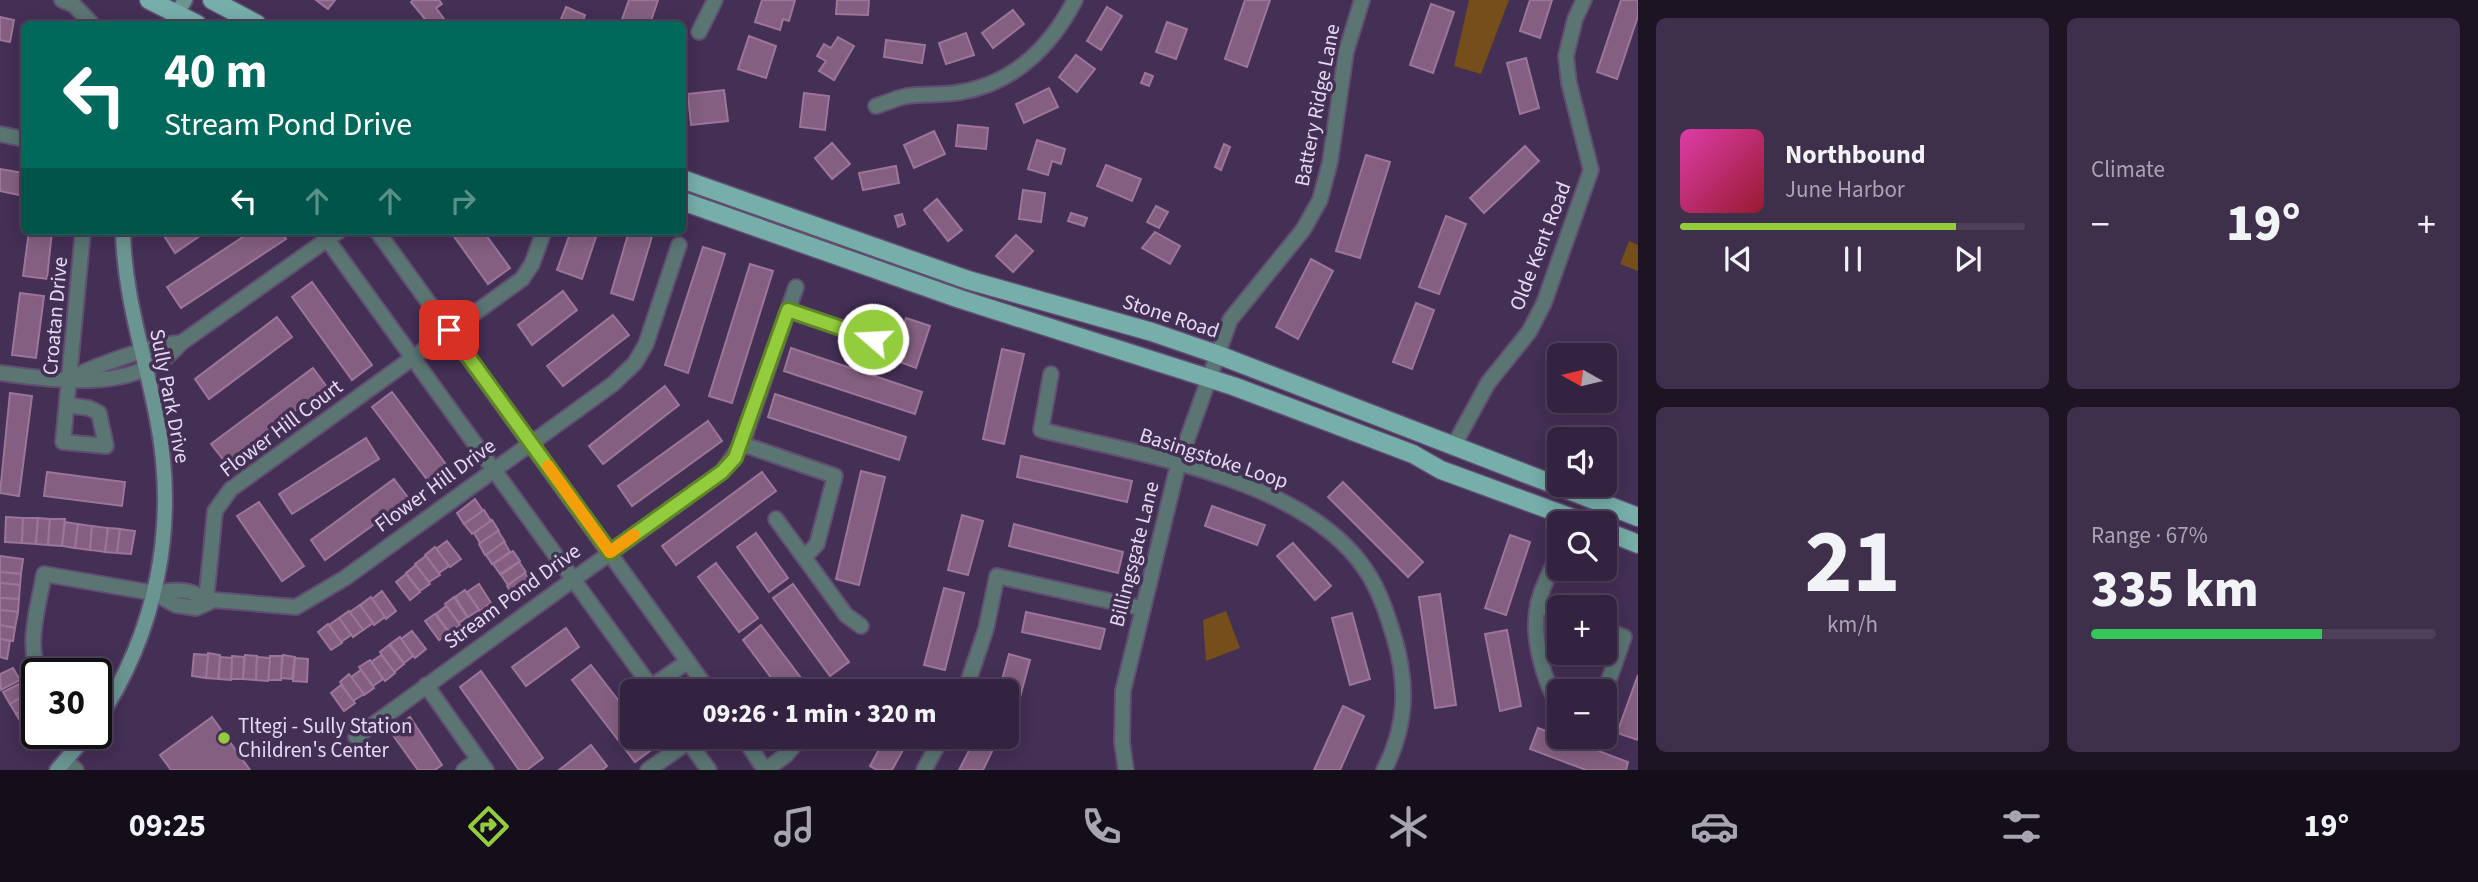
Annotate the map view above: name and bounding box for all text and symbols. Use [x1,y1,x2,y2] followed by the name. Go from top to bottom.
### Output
[1287,21,1347,189] street label: Battery Ridge Lane
[164,37,268,107] text: 40 m
[49,49,140,140] icon: left
[164,102,412,148] text: Stream Pond Drive
[1785,136,1926,173] text: Northbound
[2091,153,2165,186] text: Climate
[1785,173,1905,206] text: June Harbor
[1502,177,1578,315] street label: Olde Kent Road
[225,182,263,220] icon: left
[298,182,336,220] icon: ahead
[371,182,409,220] icon: ahead
[444,182,482,220] icon: right
[2226,187,2301,261] text: 19°
[2091,198,2110,252] text: −
[2417,198,2436,252] text: +
[1719,240,1757,278] icon: previous
[1834,240,1872,278] icon: pause
[1949,240,1987,278] icon: next
[35,255,75,377] street label: Croatan Drive
[1119,286,1223,346] street label: Stone Road
[419,300,479,360] pin
[836,302,910,376] position arrow
[430,311,468,349] icon: arrive
[142,326,198,466] street label: Sully Park Drive
[1547,343,1617,413] north arrow
[1547,343,1617,749] map controls
[213,372,349,484] street label: Flower Hill Court
[1136,420,1292,496] street label: Basingstoke Loop
[1547,427,1617,497] button: sound
[368,431,502,539] street label: Flower Hill Drive
[1101,478,1167,630] street label: Billingsgate Lane
[1804,498,1901,627] text: 21
[1547,511,1617,581] button: search
[2091,519,2208,552] text: Range · 67%
[437,536,587,656] street label: Stream Pond Drive
[2091,553,2259,627] text: 335 km
[1547,595,1617,665] button: +
[1827,608,1878,641] text: km/h
[21,658,112,749] speed limit sign: 30
[1547,679,1617,749] button: −
[703,695,936,732] text: 09:26 · 1 min · 320 m
[238,711,412,765] place label: Tltegi - Sully Station Children's Center
[216,730,232,746] marker: Tltegi - Sully Station Children's Center
[464,802,513,851] icon: directions
[770,802,819,851] icon: music
[1077,802,1126,851] icon: phone
[1384,802,1433,851] icon: climate
[1690,802,1739,851] icon: car
[1997,802,2046,851] icon: filters
[129,803,206,849] text: 09:25
[2304,803,2349,849] text: 19°

